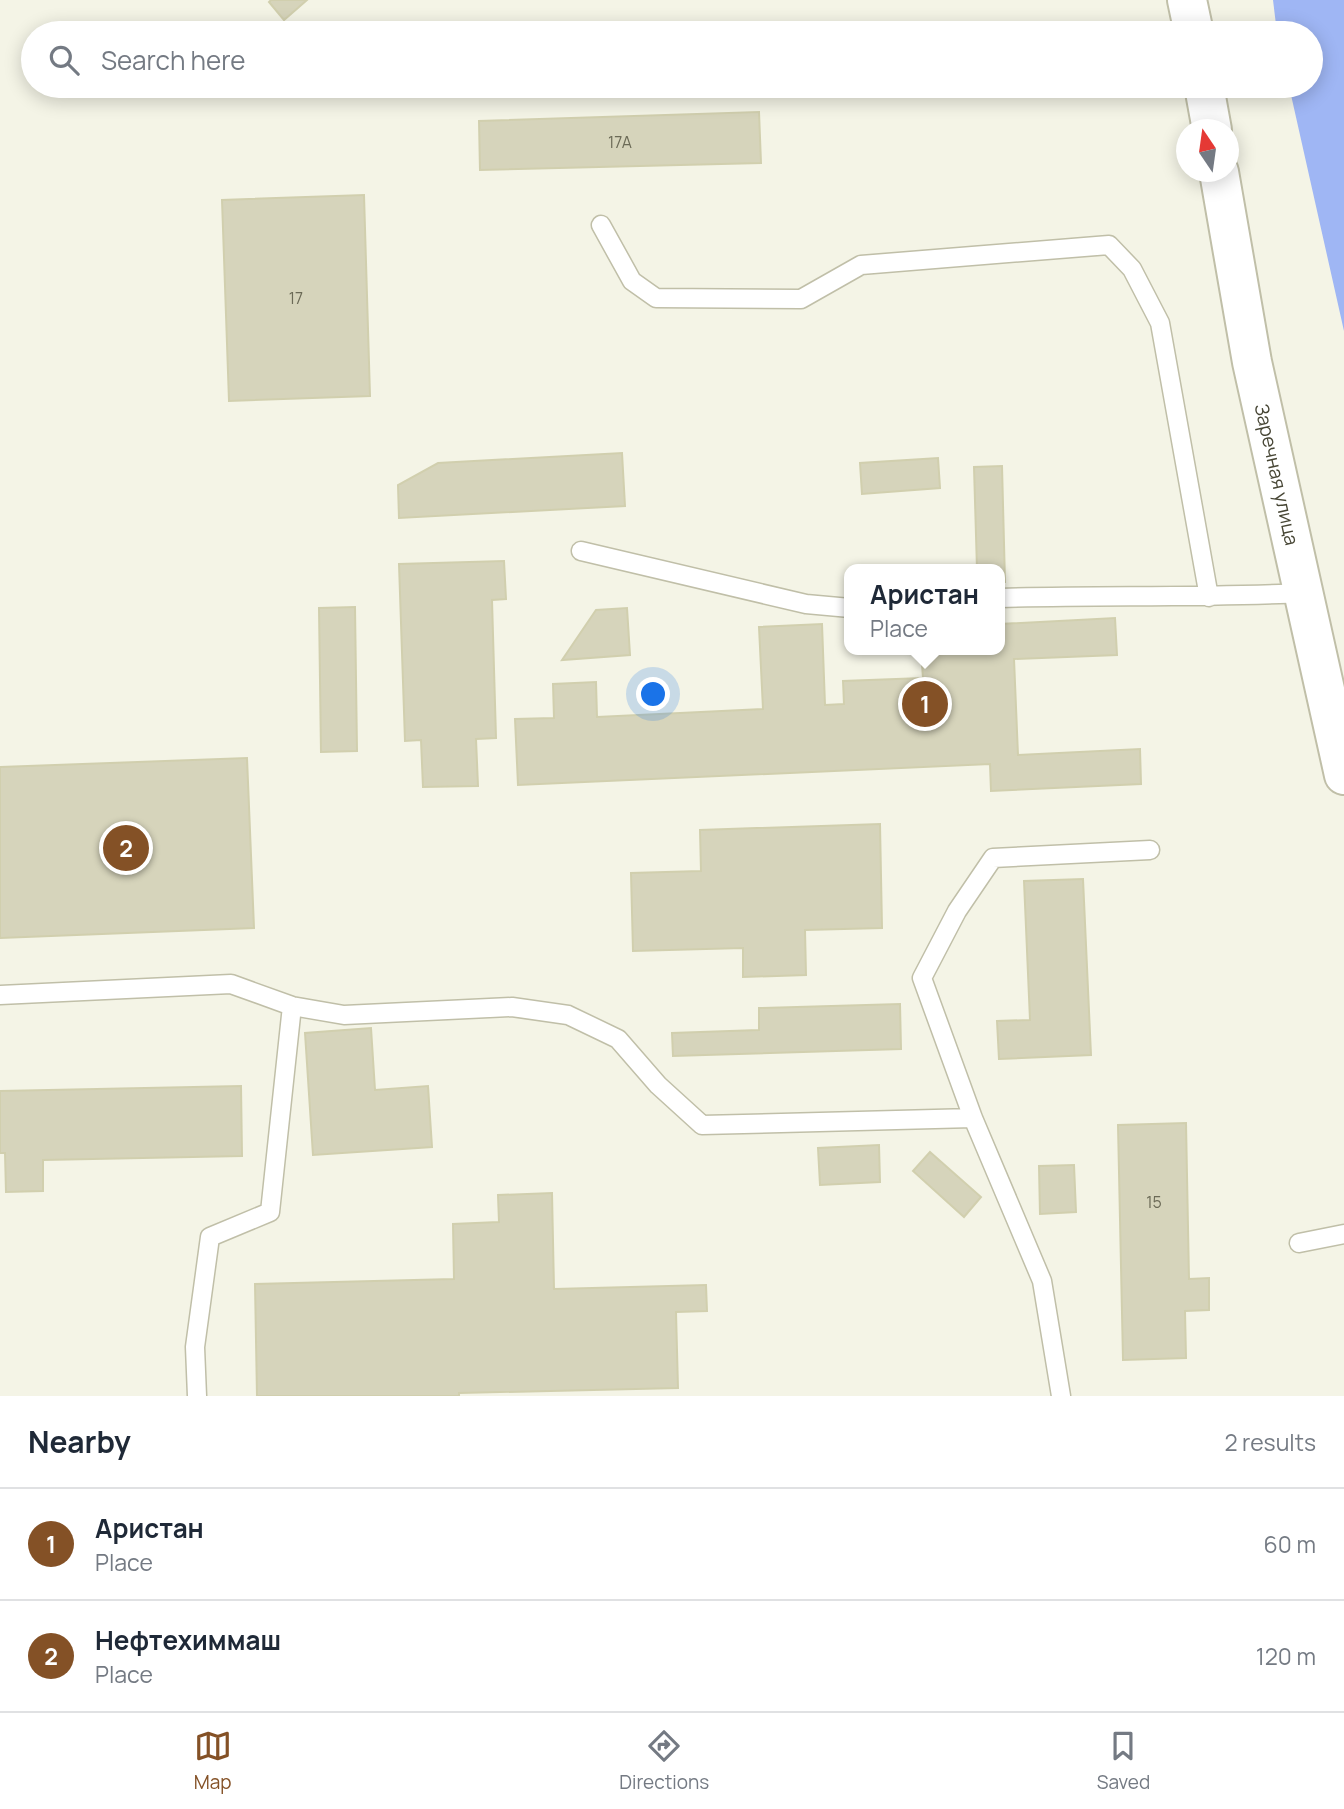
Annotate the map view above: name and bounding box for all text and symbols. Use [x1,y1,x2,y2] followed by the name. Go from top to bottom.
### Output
[21,21,1323,98] search box
[45,41,83,79] icon: search
[101,42,246,78] text: Search here
[1176,119,1239,182] north arrow
[608,131,632,153] house number: 17А
[289,287,303,309] house number: 17
[1249,401,1305,548] street label: Заречная улица
[844,564,1005,655] popup
[870,576,979,612] text: Аристан
[870,612,928,644] text: Place
[636,677,670,711] your location
[902,678,948,730] pin: 1
[103,822,149,874] pin: 2
[1146,1191,1162,1213] house number: 15
[28,1421,131,1462] text: Nearby
[1224,1426,1316,1458] text: 2 results
[95,1510,204,1546] text: Аристан
[46,1528,56,1560] text: 1
[1264,1528,1316,1560] text: 60 m
[95,1546,153,1578] text: Place
[95,1622,281,1658] text: Нефтехиммаш
[44,1640,58,1672] text: 2
[1256,1640,1316,1672] text: 120 m
[95,1658,153,1690] text: Place
[194,1727,232,1795] tab: Map
[619,1727,709,1795] tab: Directions
[1097,1727,1150,1795] tab: Saved

